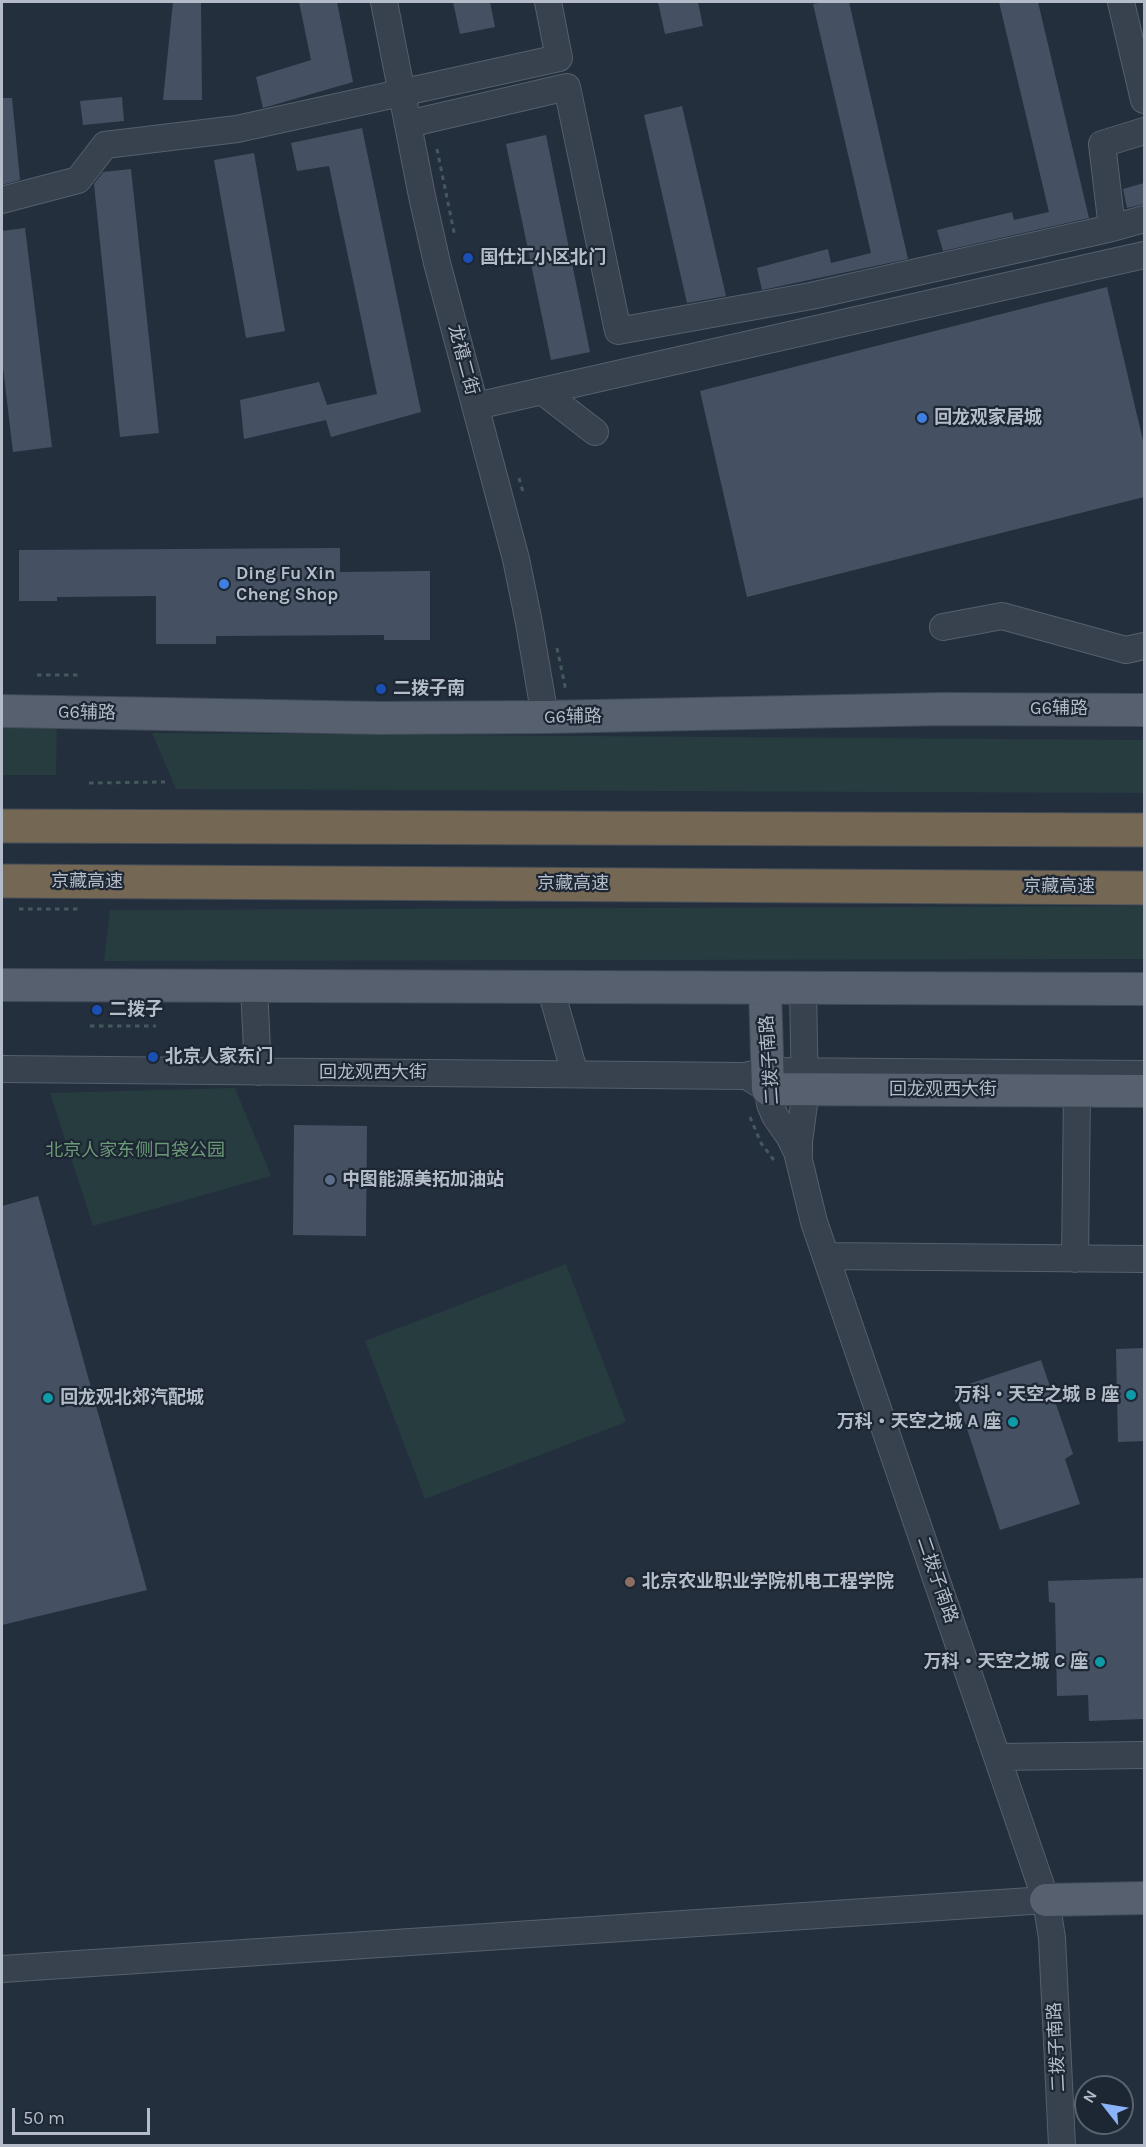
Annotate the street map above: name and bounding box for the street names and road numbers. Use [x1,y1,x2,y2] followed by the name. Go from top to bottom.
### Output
[443,322,483,398] street label: 龙禧二街
[1030,698,1088,720] street label: G6辅路
[58,702,116,724] street label: G6辅路
[544,706,602,728] street label: G6辅路
[51,871,123,893] street label: 京藏高速
[537,873,609,895] street label: 京藏高速
[1023,876,1095,898] street label: 京藏高速
[756,1014,784,1106] street label: 二拨子南路
[319,1062,427,1084] street label: 回龙观西大街
[889,1079,997,1101] street label: 回龙观西大街
[912,1534,962,1626] street label: 二拨子南路
[1044,2001,1070,2093] street label: 二拨子南路

